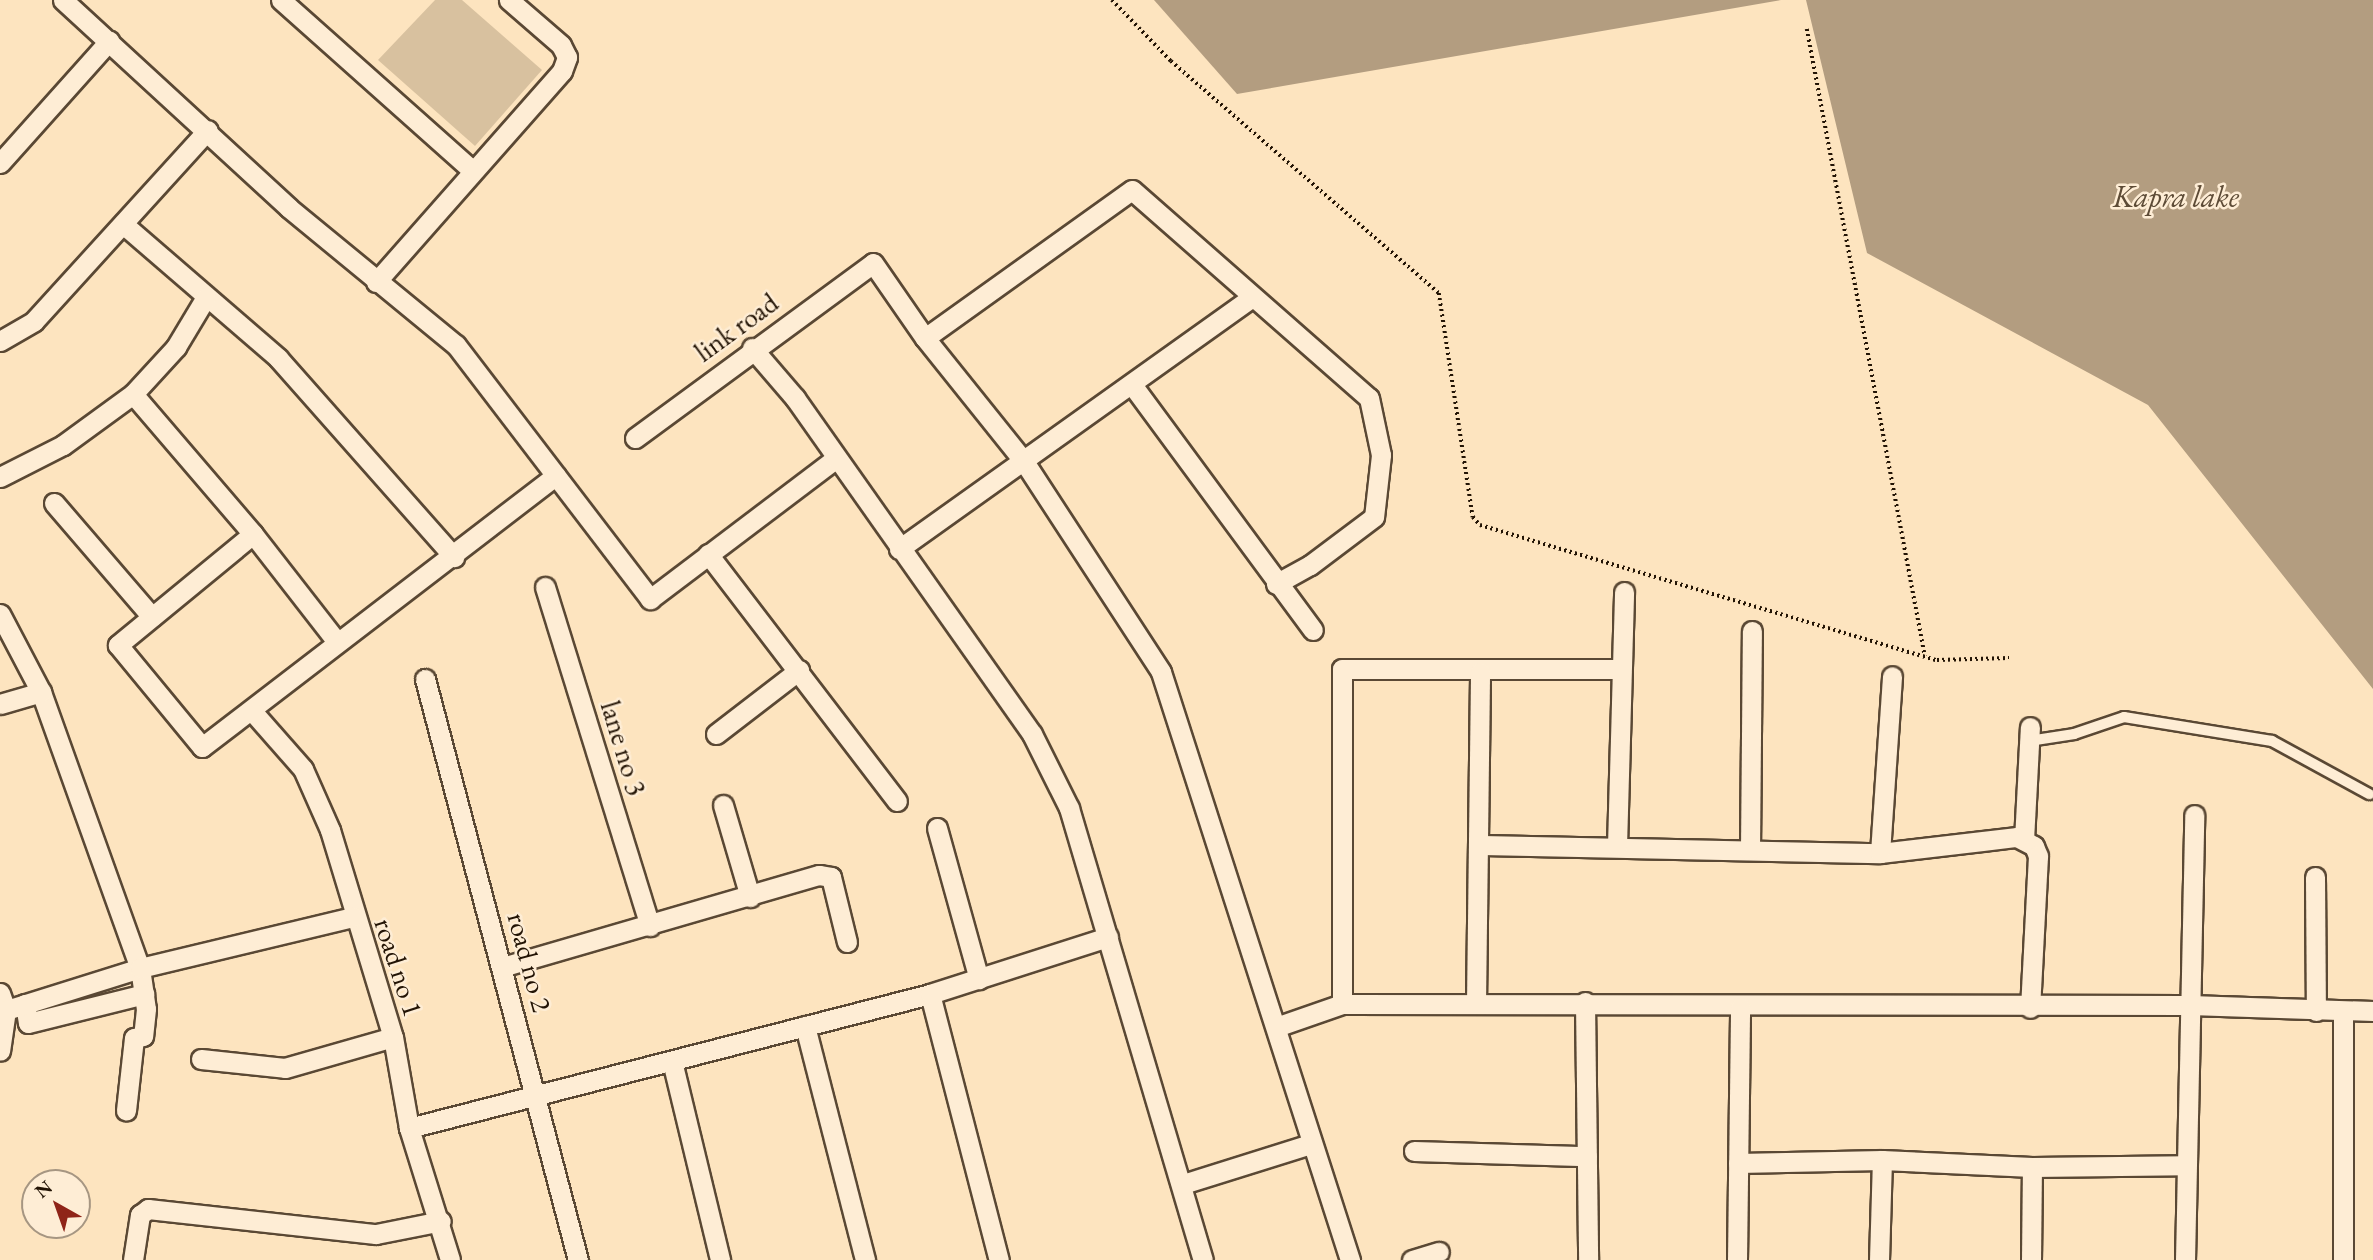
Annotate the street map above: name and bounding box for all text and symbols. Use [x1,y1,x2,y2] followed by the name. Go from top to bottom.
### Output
[2113,179,2239,215] water label: Kapra lake
[688,285,784,369] street label: link road
[594,697,654,799] street label: lane no 3
[501,909,559,1015] street label: road no 2
[367,914,431,1020] street label: road no 1
[21,1169,91,1239] north arrow
[30,1175,57,1204] text: N

